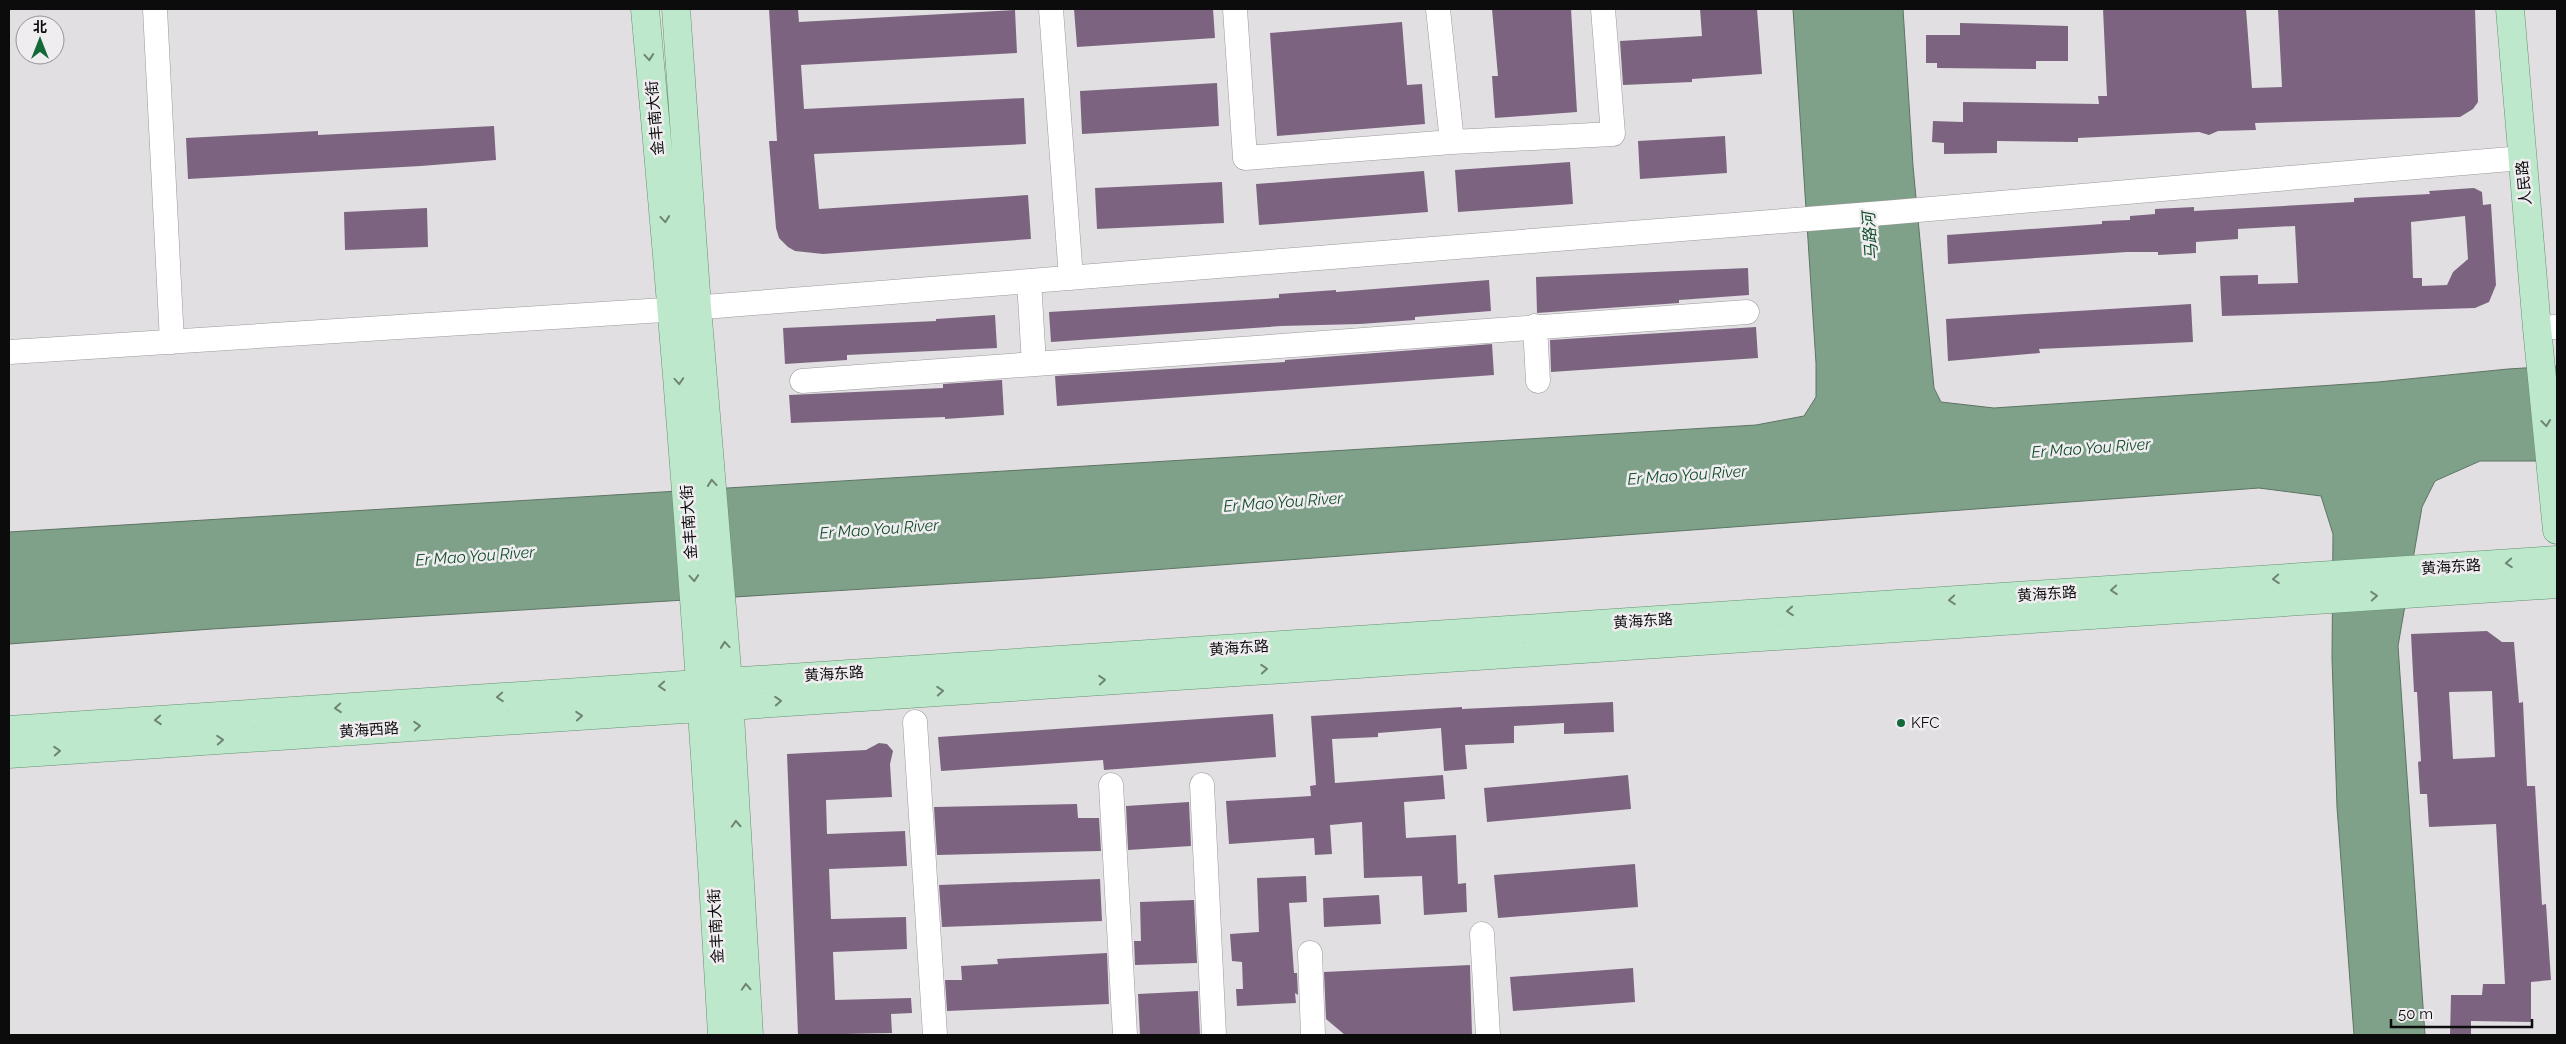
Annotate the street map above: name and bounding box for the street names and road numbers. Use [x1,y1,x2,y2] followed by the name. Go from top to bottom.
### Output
[643,80,667,156] street label: 金丰南大街
[2513,160,2535,206] street label: 人民路
[677,484,701,560] street label: 金丰南大街
[2420,556,2482,578] street label: 黄海东路
[2016,583,2078,605] street label: 黄海东路
[1612,610,1674,632] street label: 黄海东路
[1208,637,1270,659] street label: 黄海东路
[803,663,865,685] street label: 黄海东路
[338,719,400,741] street label: 黄海西路
[705,888,727,964] street label: 金丰南大街

